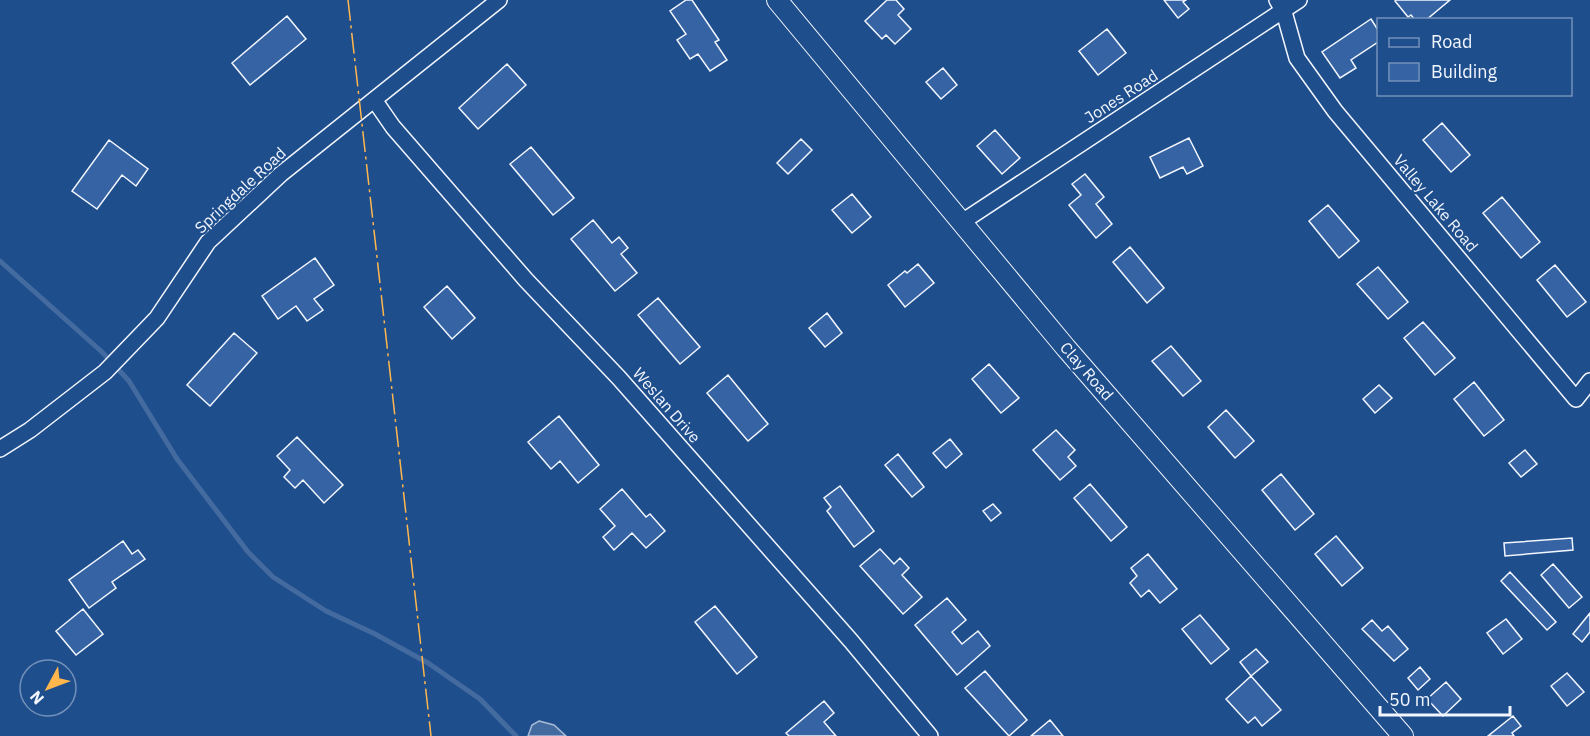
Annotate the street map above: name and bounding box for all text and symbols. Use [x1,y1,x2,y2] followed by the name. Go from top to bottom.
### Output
[1377,18,1572,96] legend
[1431,30,1472,53] text: Road
[1431,60,1498,83] text: Building
[1081,65,1161,127] street label: Jones Road
[190,143,290,237] street label: Springdale Road
[1389,150,1483,256] street label: Valley Lake Road
[1056,338,1118,404] street label: Clay Road
[629,363,705,447] street label: Weslan Drive
[18,658,78,718] north arrow
[1380,679,1510,717] scale bar
[25,687,48,709] text: N
[1389,688,1431,711] text: 50 m

